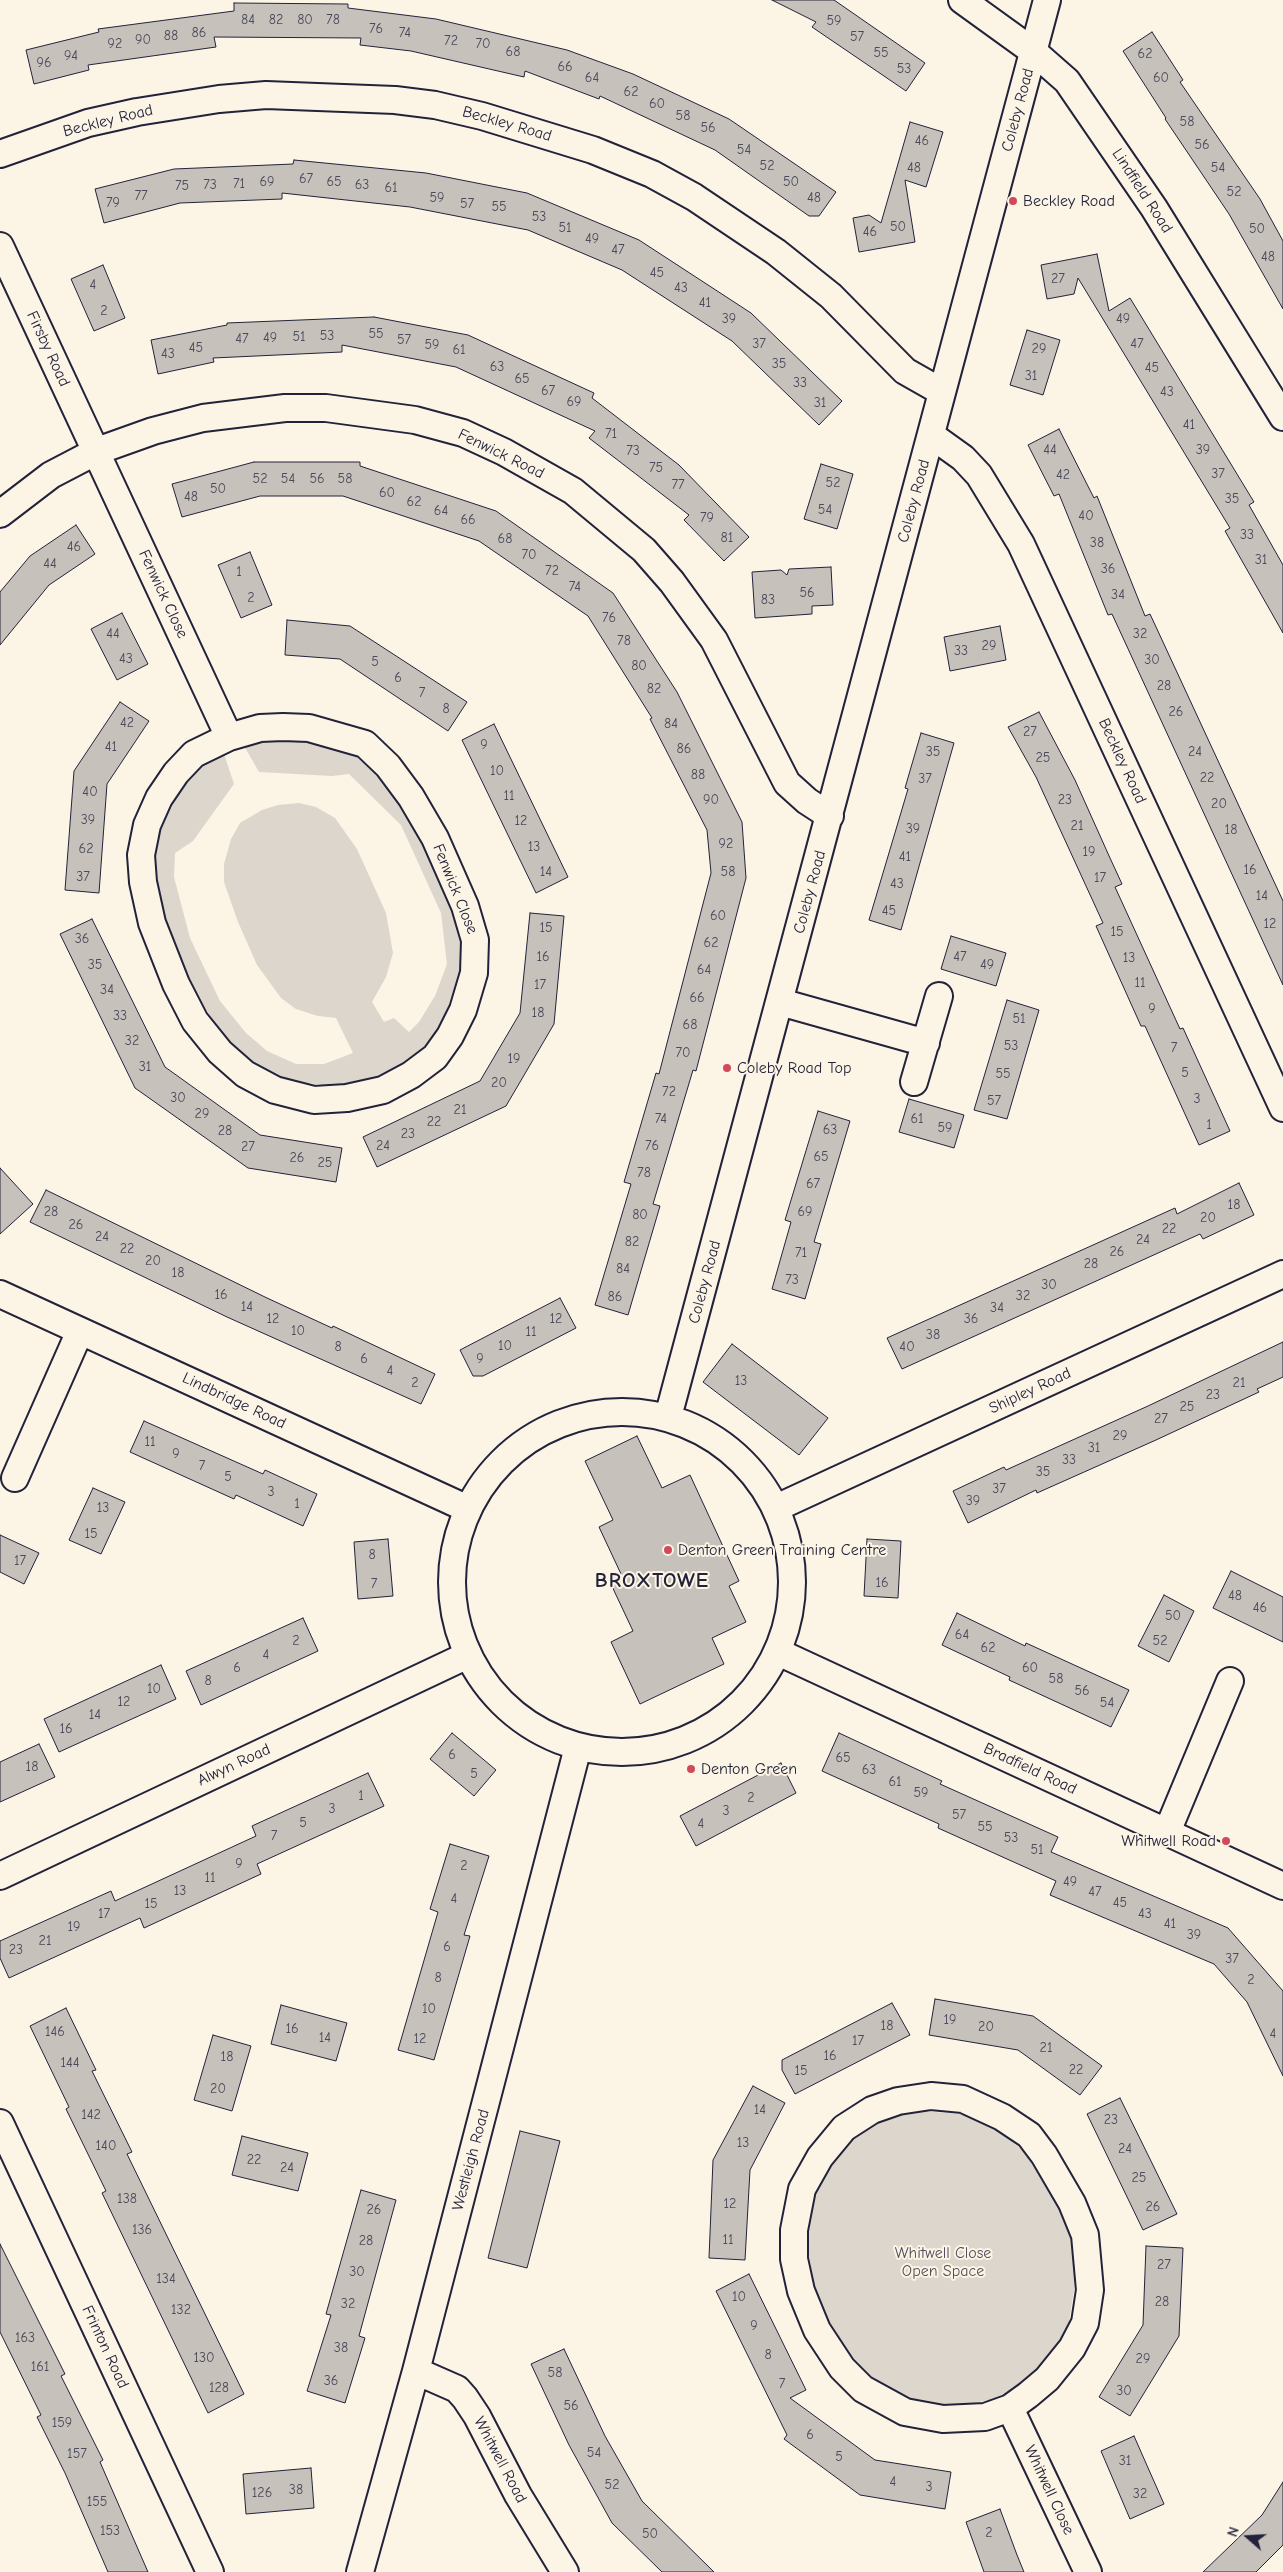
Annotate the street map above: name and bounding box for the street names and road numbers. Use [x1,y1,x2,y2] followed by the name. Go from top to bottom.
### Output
[998,66,1038,154] street label: Coleby Road
[61,101,155,141] street label: Beckley Road
[460,102,554,146] street label: Beckley Road
[1108,145,1176,237] street label: Lindfield Road
[22,308,74,390] street label: Firsby Road
[455,425,547,483] street label: Fenwick Road
[894,457,934,545] street label: Coleby Road
[134,547,192,641] street label: Fenwick Close
[1094,715,1150,807] street label: Beckley Road
[428,841,482,937] street label: Fenwick Close
[790,848,830,936] street label: Coleby Road
[685,1238,725,1326] street label: Coleby Road
[986,1364,1074,1418] street label: Shipley Road
[179,1369,289,1433] street label: Lindbridge Road
[980,1739,1080,1799] street label: Bradfield Road
[194,1740,274,1790] street label: Alwyn Road
[448,2107,494,2213] street label: Westleigh Road
[77,2302,133,2392] street label: Frinton Road
[469,2414,531,2506] street label: Whitwell Road
[1020,2442,1078,2538] street label: Whitwell Close

